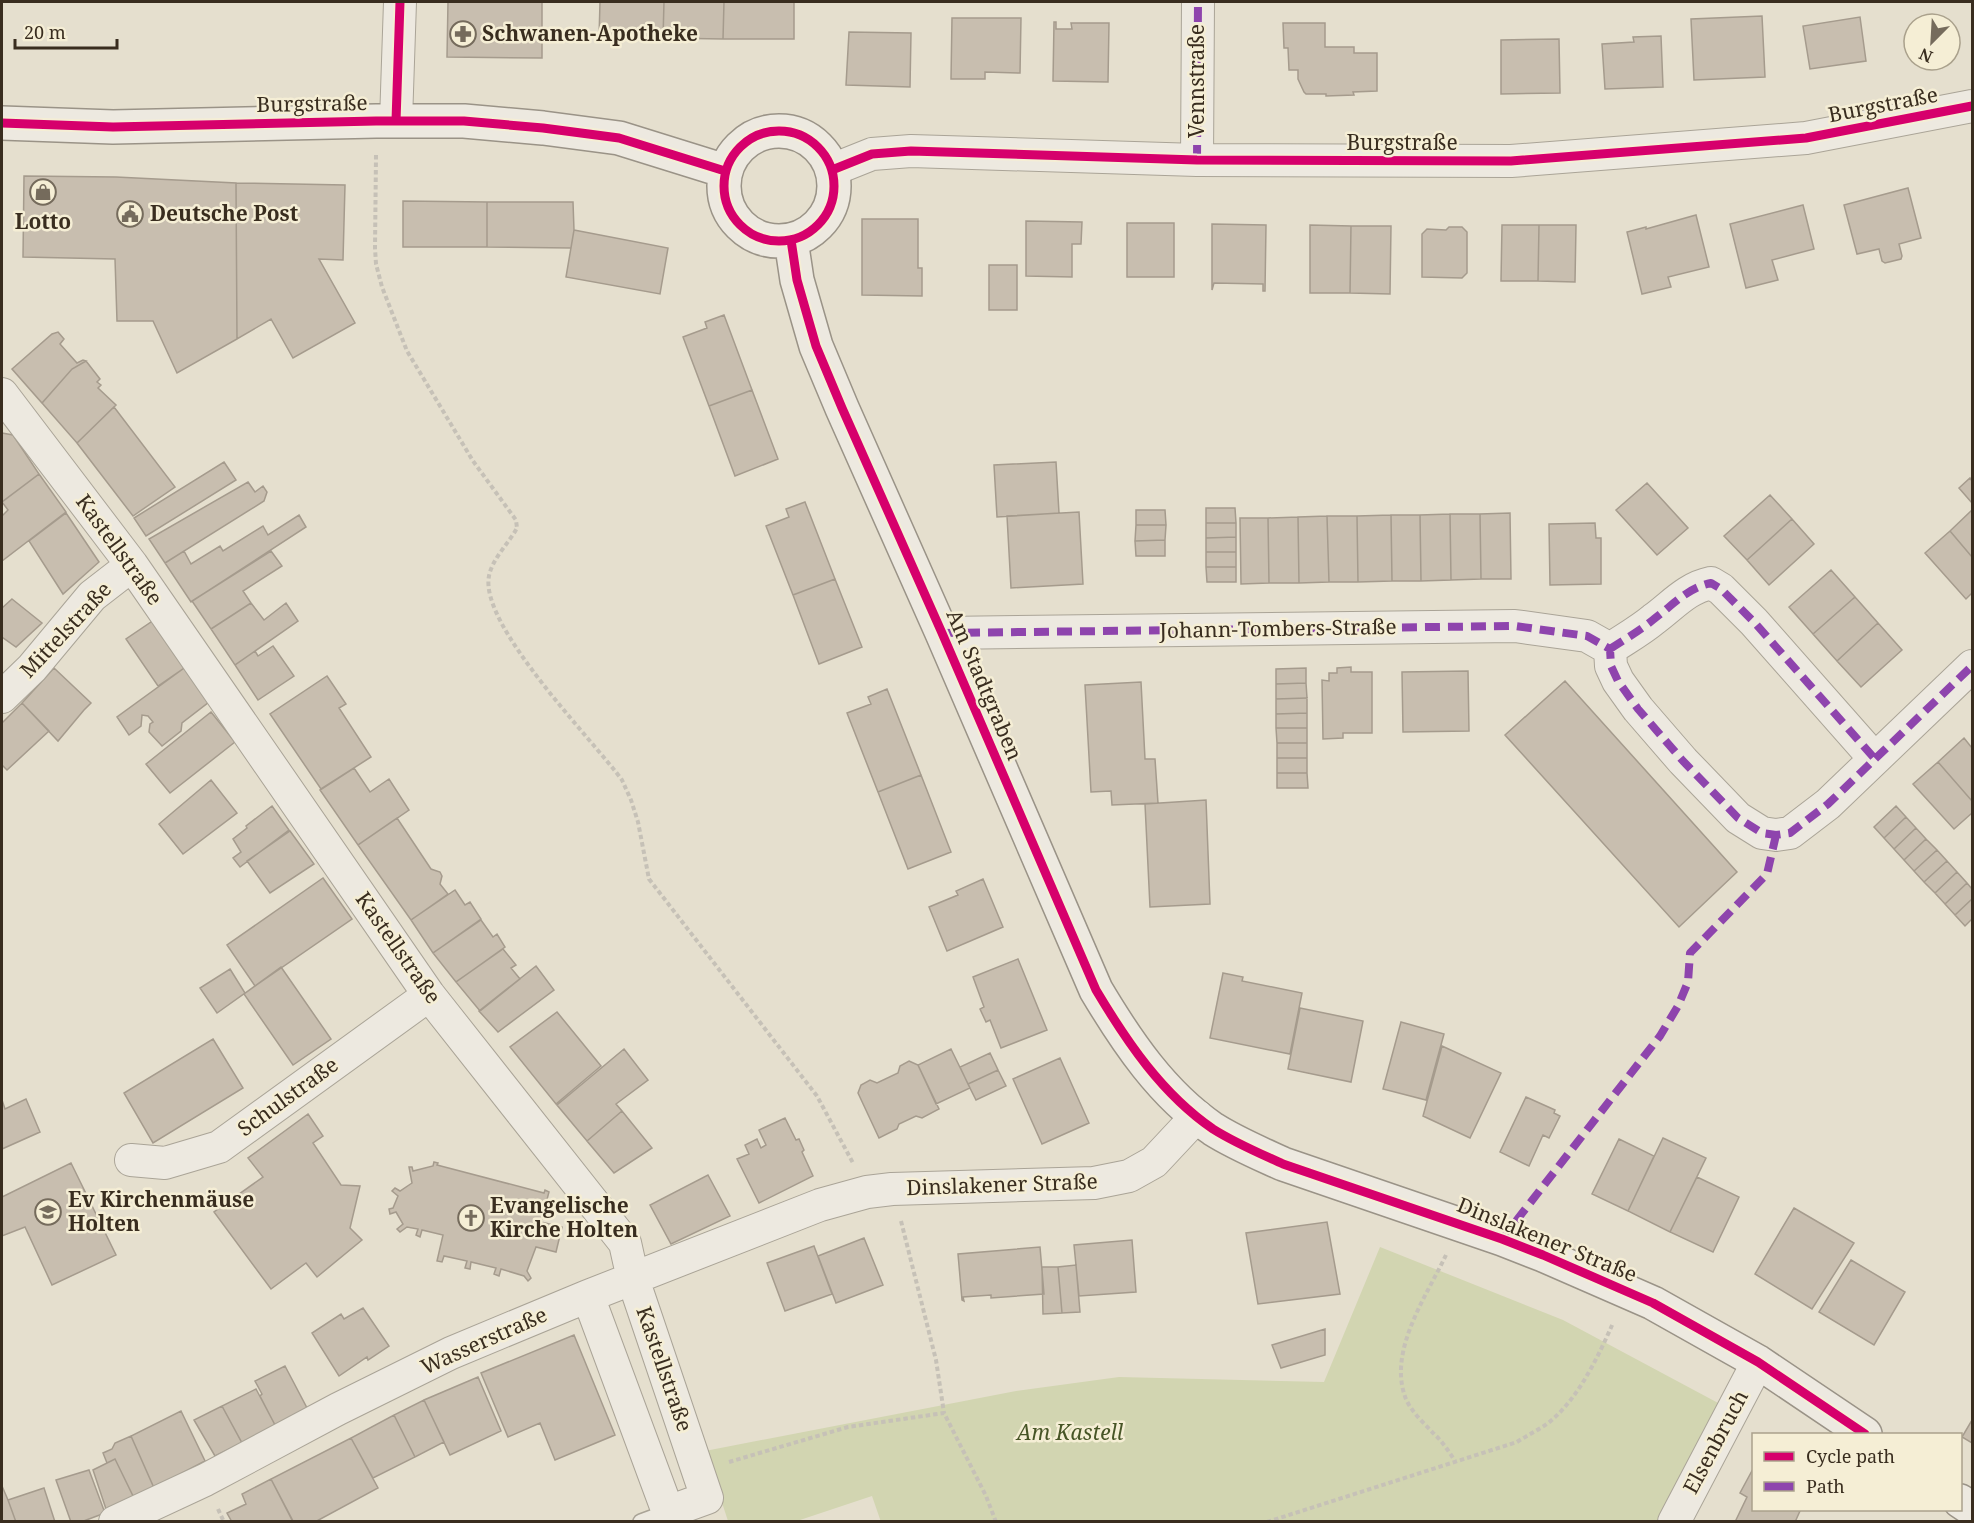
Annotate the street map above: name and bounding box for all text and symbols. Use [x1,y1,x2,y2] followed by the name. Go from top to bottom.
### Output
[15,12,117,50] scale bar
[1902,12,1962,72] north arrow
[448,19,478,49] pharmacy icon: Schwanen-Apotheke
[482,19,698,47] place label: Schwanen-Apotheke
[24,20,66,44] text: 20 m
[1182,24,1210,138] street label: Vennstraße
[1915,43,1936,68] text: N
[1826,80,1940,128] street label: Burgstraße
[256,88,368,118] street label: Burgstraße
[1346,128,1458,156] street label: Burgstraße
[28,177,58,207] shop icon: Lotto
[115,199,145,229] public building icon: Deutsche Post
[150,199,299,227] place label: Deutsche Post
[15,207,71,235] place label: Lotto
[70,488,170,610] street label: Kastellstraße
[13,575,117,683] street label: Mittelstraße
[941,605,1029,764] street label: Am Stadtgraben
[1158,612,1397,644] street label: Johann-Tombers-Straße
[350,886,448,1009] street label: Kastellstraße
[231,1050,343,1142] street label: Schulstraße
[906,1167,1098,1201] street label: Dinslakener Straße
[68,1185,254,1237] place label: Ev Kirchenmäuse Holten
[1453,1190,1641,1288] street label: Dinslakener Straße
[490,1191,638,1243] place label: Evangelische Kirche Holten
[33,1197,63,1227] school or university icon: Ev Kirchenmäuse Holten
[456,1203,486,1233] church icon: Evangelische Kirche Holten
[416,1300,551,1380] street label: Wasserstraße
[630,1302,699,1435] street label: Kastellstraße
[1676,1385,1754,1498] street label: Elsenbruch
[1015,1418,1124,1446] park label: Am Kastell
[1752,1433,1962,1511] legend
[1806,1444,1895,1468] text: Cycle path
[1806,1474,1845,1498] text: Path

